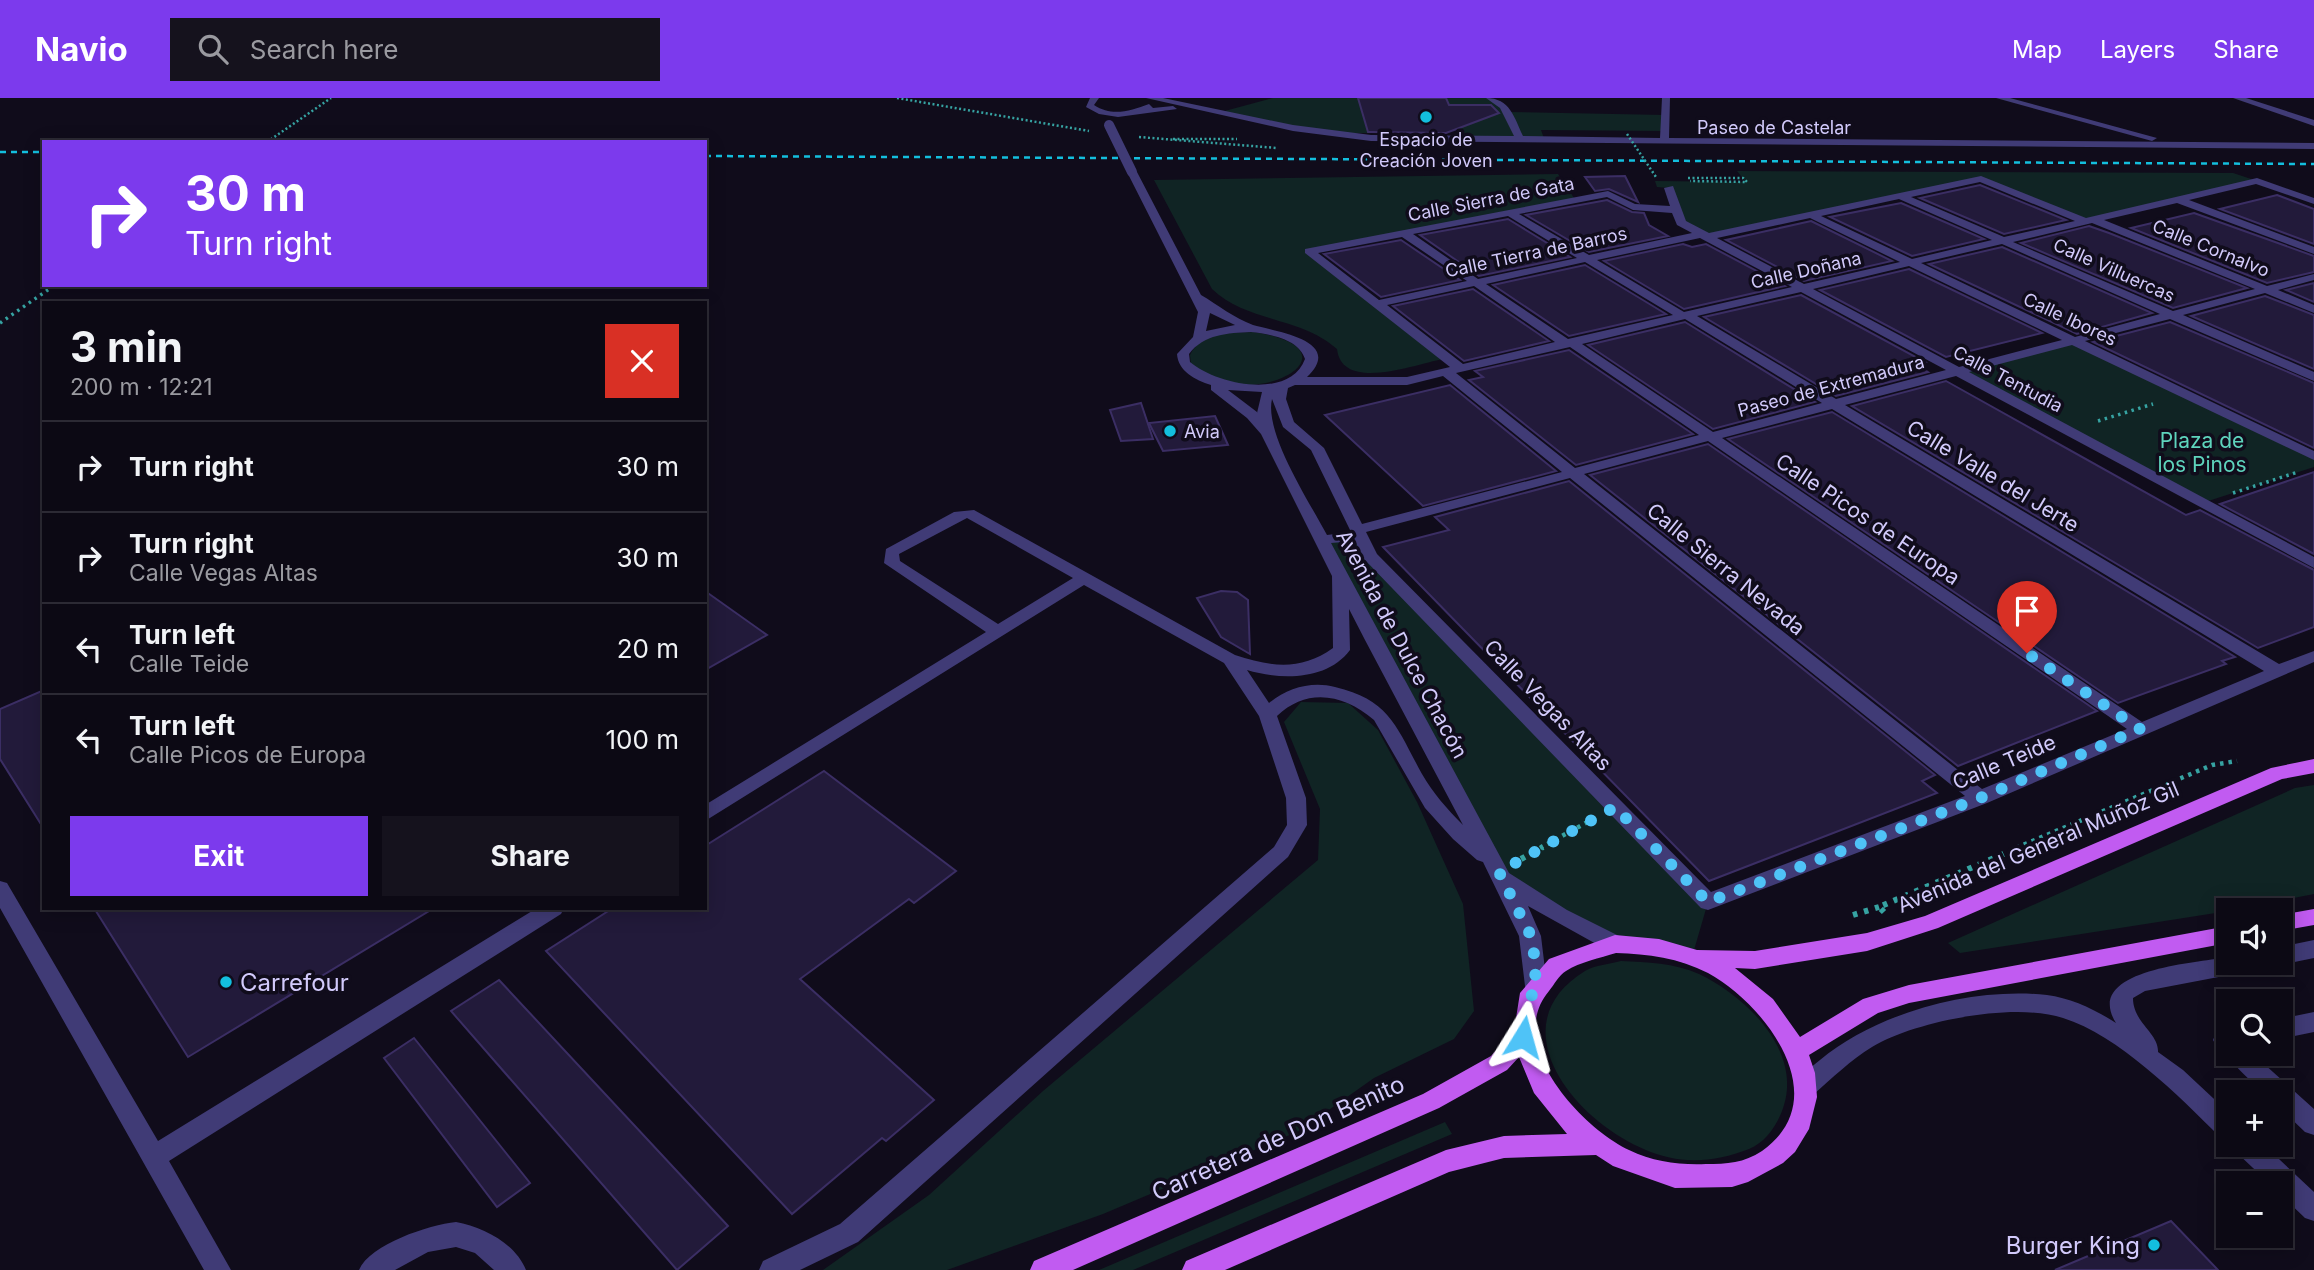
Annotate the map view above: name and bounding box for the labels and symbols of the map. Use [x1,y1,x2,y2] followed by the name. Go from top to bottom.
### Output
[1418,109,1434,125] marker: Espacio de Creación Joven
[1697,117,1851,138] street label: Paseo de Castelar
[1359,129,1493,171] place label: Espacio de Creación Joven
[1406,173,1576,225] street label: Calle Sierra de Gata
[2149,215,2273,281] street label: Calle Cornalvo
[1443,222,1629,282] street label: Calle Tierra de Barros
[2050,234,2178,306] street label: Calle Villuercas
[1749,247,1863,293] street label: Calle Doñana
[2020,288,2120,350] street label: Calle Ibores
[1950,341,2066,417] street label: Calle Tentudia
[1735,351,1927,421] street label: Paseo de Extremadura
[1902,415,2084,537] street label: Calle Valle del Jerte
[1184,421,1220,442] place label: Avia
[1162,423,1178,439] marker: Avia
[2157,428,2247,477] park label: Plaza de los Pinos
[1771,448,1965,590] street label: Calle Picos de Europa
[1642,498,1810,640] street label: Calle Sierra Nevada
[1331,526,1473,762] street label: Avenida de Dulce Chacón
[1997,581,2057,653] pin
[1479,634,1617,776] street label: Calle Vegas Altas
[1949,729,2059,795] street label: Calle Teide
[1893,776,2183,918] street label: Avenida del General Muñoz Gil
[240,968,349,997] place label: Carrefour
[218,974,234,990] marker: Carrefour
[1486,1000,1560,1074] position arrow
[1147,1069,1409,1207] street label: Carretera de Don Benito
[2006,1231,2140,1260] place label: Burger King
[2146,1237,2162,1253] marker: Burger King

